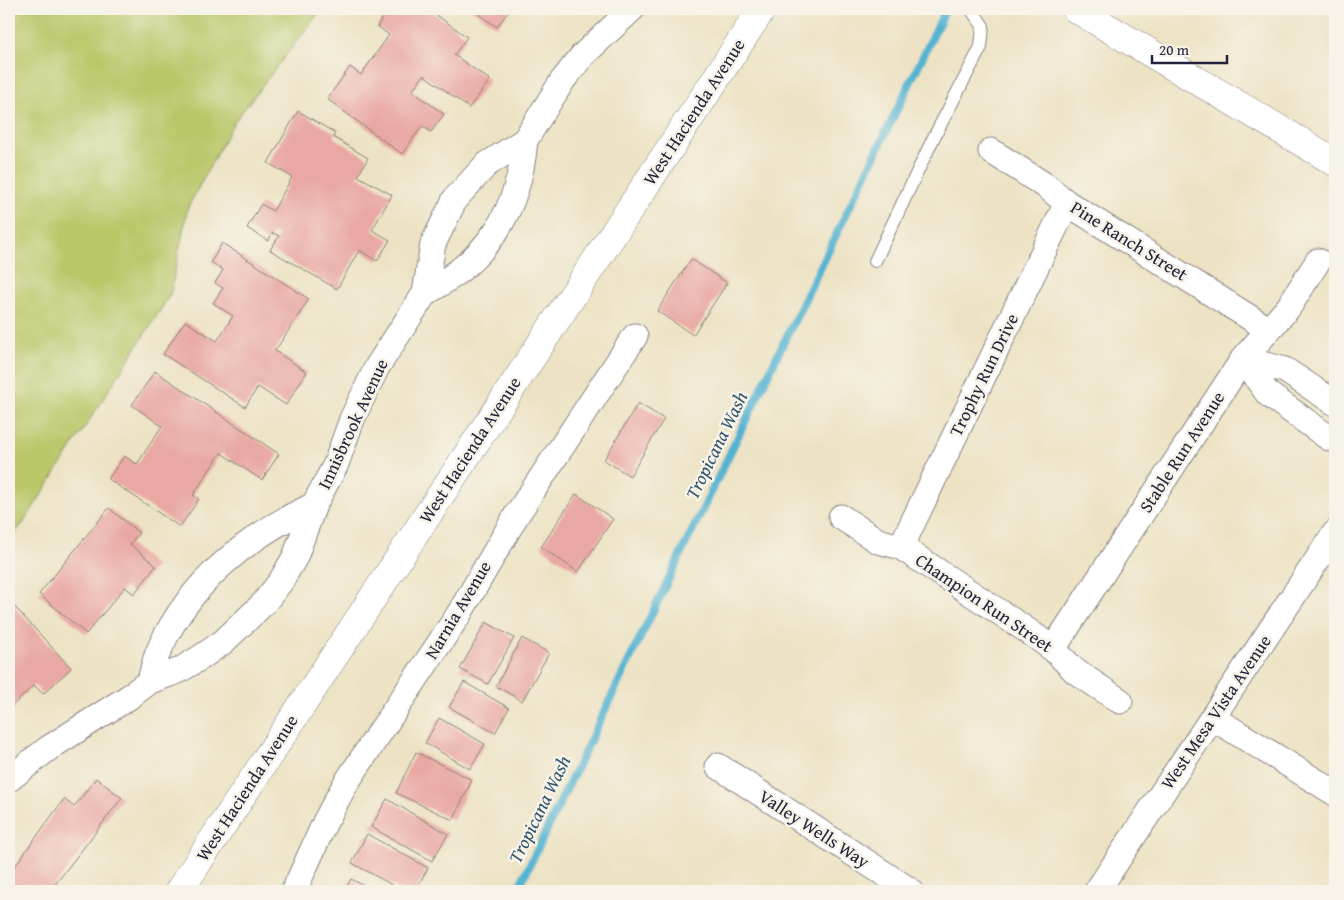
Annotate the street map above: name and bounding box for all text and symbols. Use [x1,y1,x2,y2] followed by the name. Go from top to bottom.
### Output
[1152,32,1226,64] scale bar
[636,33,751,190] street label: West Hacienda Avenue
[1159,39,1190,60] text: 20 m
[1065,194,1194,288] street label: Pine Ranch Street
[942,309,1025,441] street label: Trophy Run Drive
[310,354,395,493] street label: Innisbrook Avenue
[412,371,527,528] street label: West Hacienda Avenue
[678,386,754,504] water label: Tropicana Wash
[1132,386,1231,518] street label: Stable Run Avenue
[910,546,1059,659] street label: Champion Run Street
[418,555,498,664] street label: Narnia Avenue
[1154,629,1278,794] street label: West Mesa Vista Avenue
[189,709,304,866] street label: West Hacienda Avenue
[501,750,577,868] water label: Tropicana Wash
[754,783,875,875] street label: Valley Wells Way

